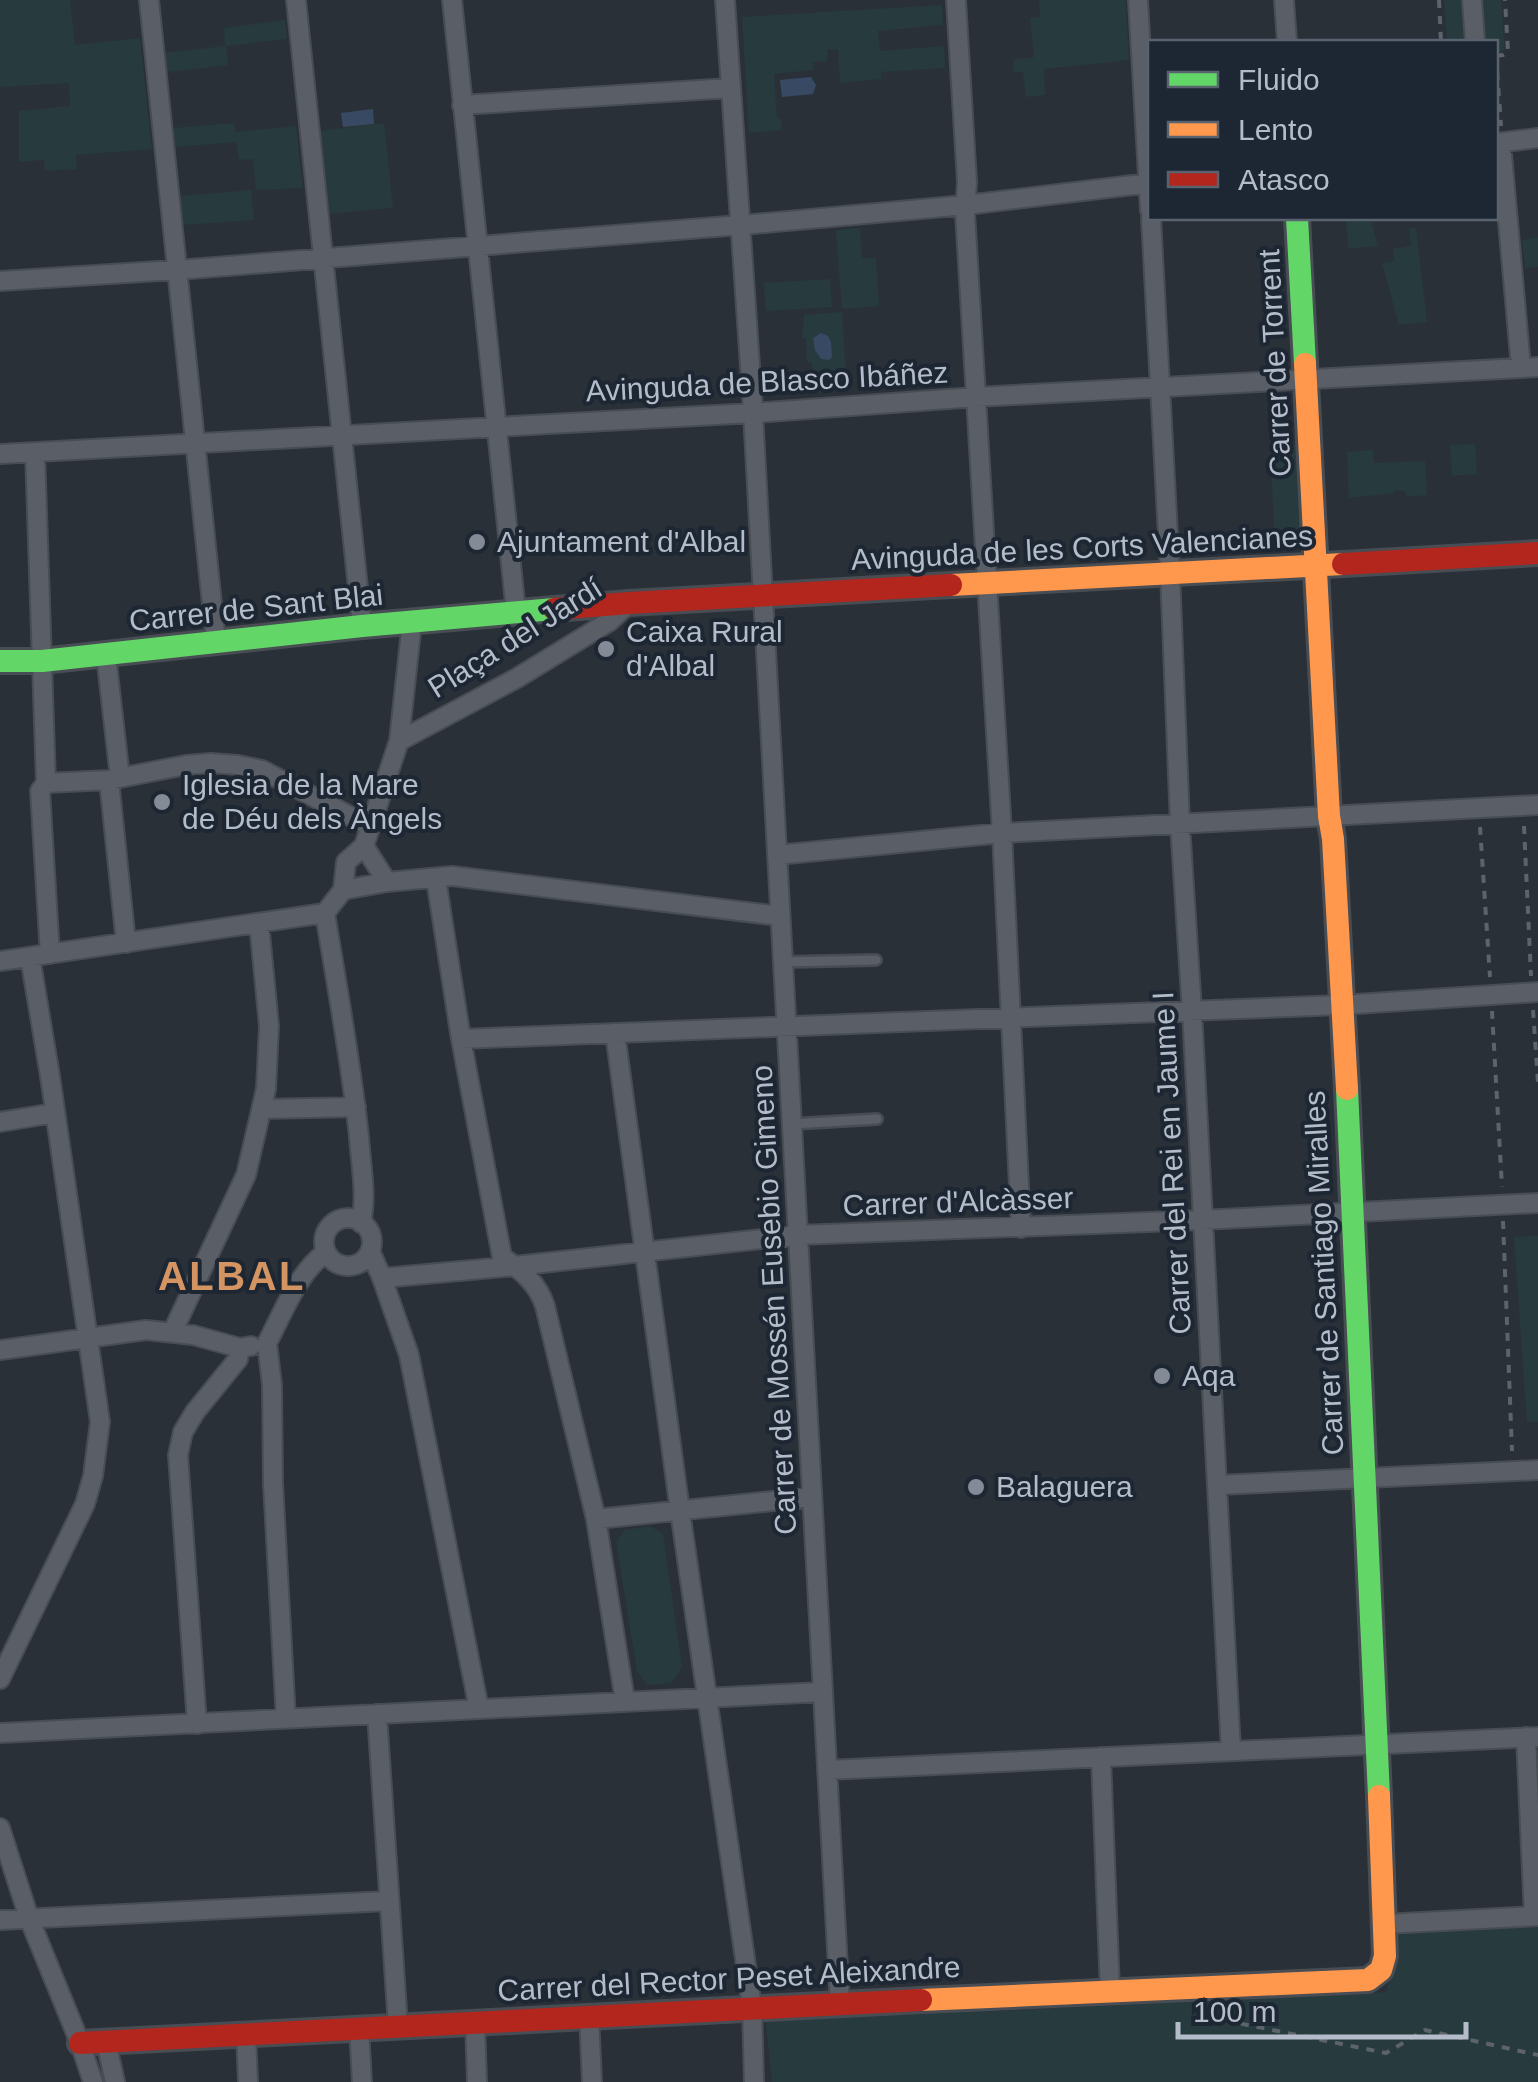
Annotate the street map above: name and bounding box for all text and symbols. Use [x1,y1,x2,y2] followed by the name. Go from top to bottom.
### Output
[1148,40,1498,220] legend
[1238,63,1320,96] text: Fluido
[1238,113,1313,146] text: Lento
[1238,163,1330,196] text: Atasco
[1252,248,1297,478] street label: Carrer de Torrent
[585,356,949,407] street label: Avinguda de Blasco Ibáñez
[850,519,1314,576] street label: Avinguda de les Corts Valencianes
[497,525,746,558] place label: Ajuntament d'Albal
[466,531,488,553] marker: Ajuntament d'Albal
[422,571,608,704] street label: Plaça del Jardí
[127,578,385,637] street label: Carrer de Sant Blai
[626,615,783,682] place label: Caixa Rural d'Albal
[595,638,617,660] marker: Caixa Rural d'Albal
[182,768,442,835] place label: Iglesia de la Mare de Déu dels Àngels
[151,791,173,813] marker: Iglesia de la Mare de Déu dels Àngels
[1146,991,1197,1335] street label: Carrer del Rei en Jaume I
[745,1064,802,1536] street label: Carrer de Mossén Eusebio Gimeno
[1297,1090,1350,1456] street label: Carrer de Santiago Miralles
[842,1181,1074,1222] street label: Carrer d'Alcàsser
[158,1254,306,1298] district label: ALBAL
[1182,1359,1236,1392] place label: Aqa
[1151,1365,1173,1387] marker: Aqa
[996,1470,1133,1503] place label: Balaguera
[965,1476,987,1498] marker: Balaguera
[497,1950,961,2007] street label: Carrer del Rector Peset Aleixandre
[1178,1977,1466,2039] scale bar
[1193,1995,1276,2028] text: 100 m

